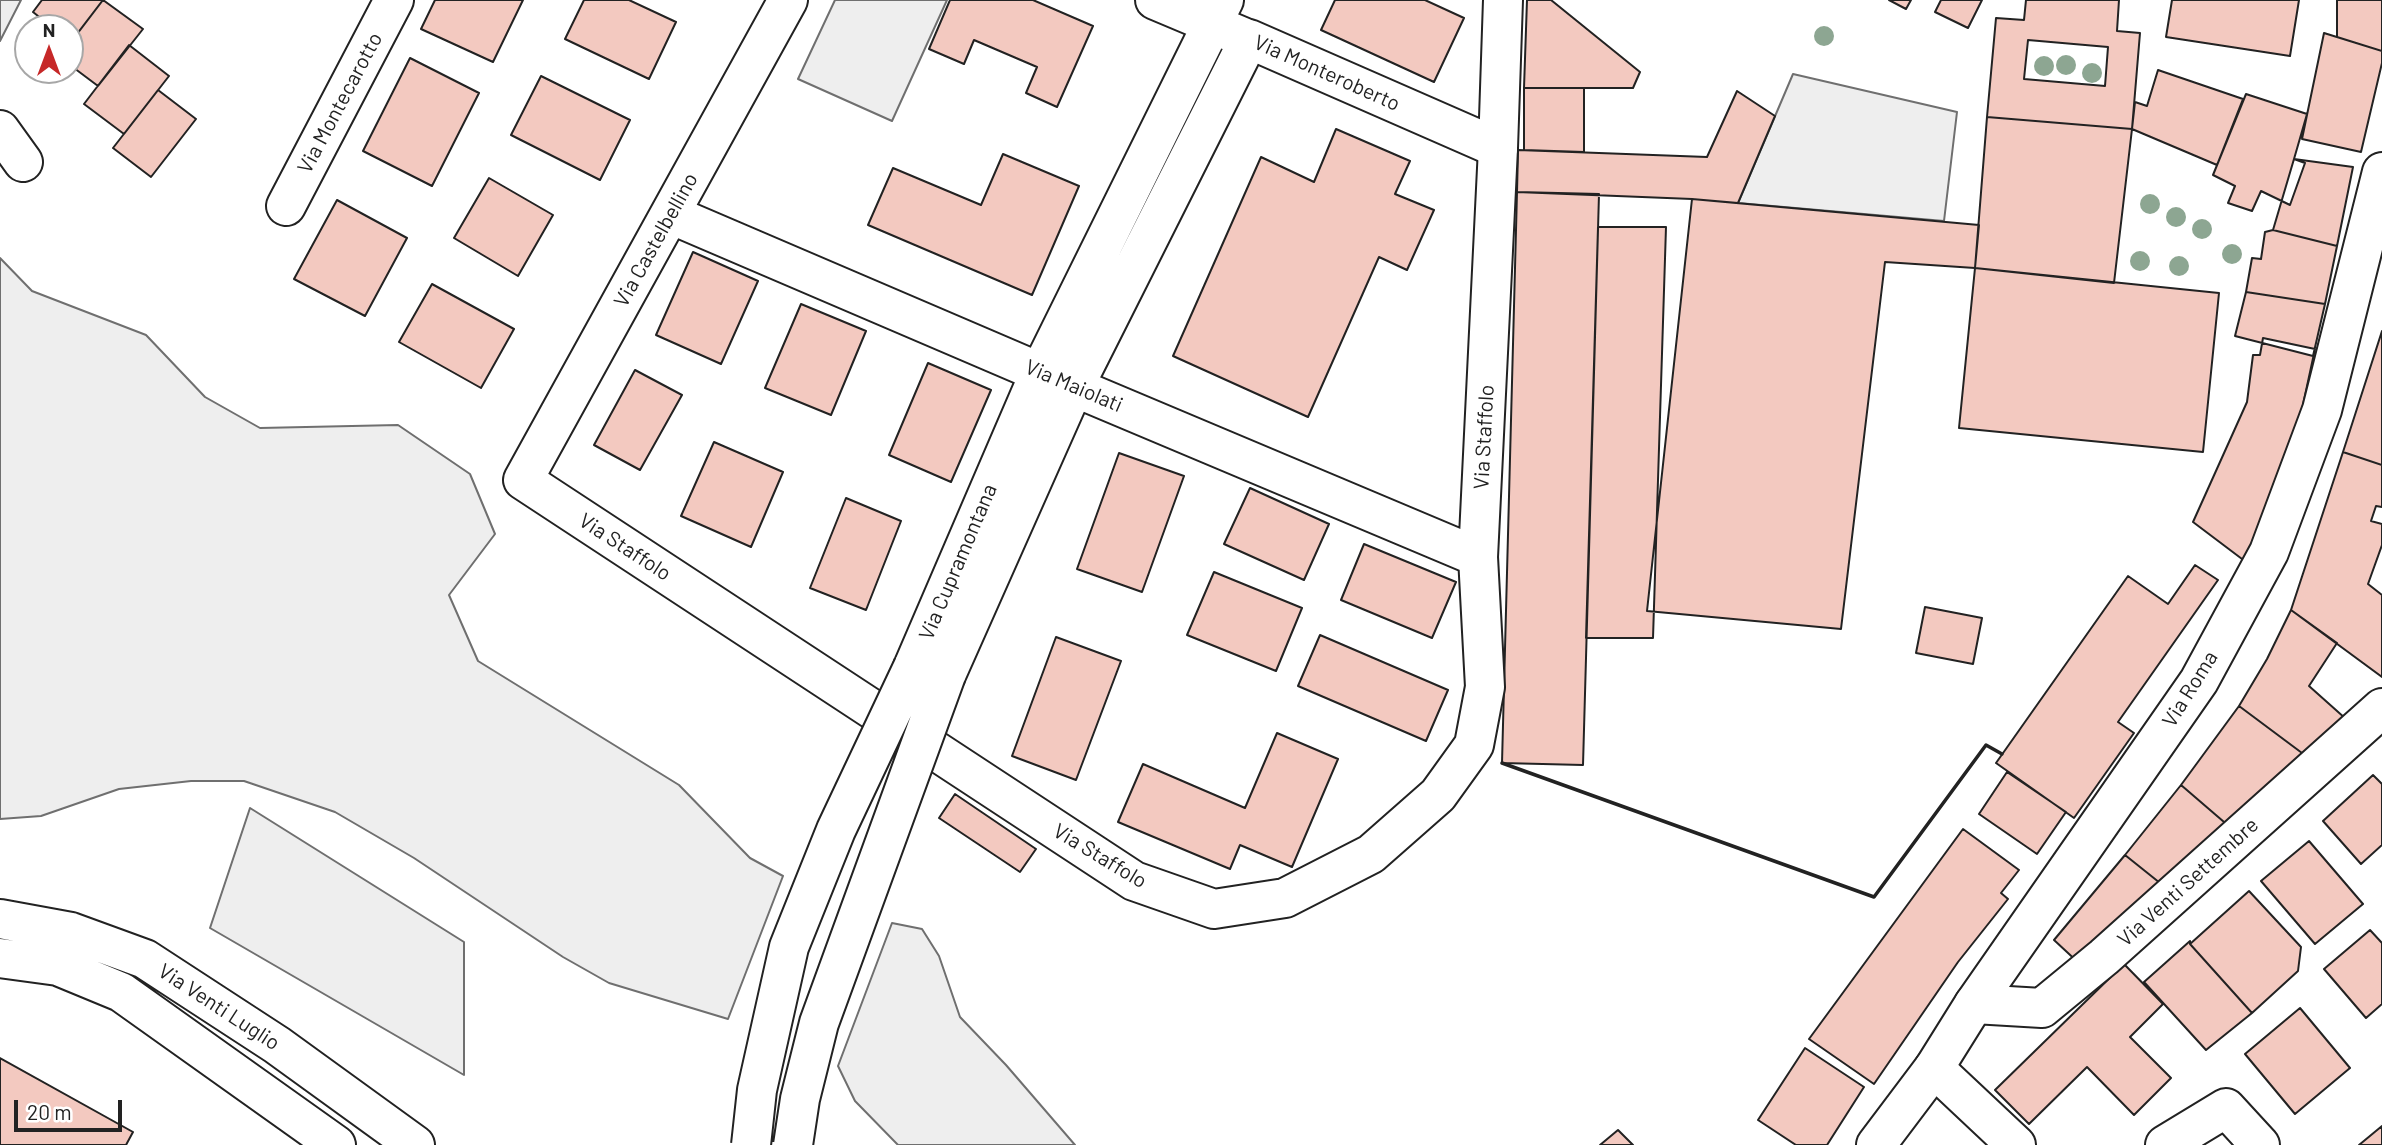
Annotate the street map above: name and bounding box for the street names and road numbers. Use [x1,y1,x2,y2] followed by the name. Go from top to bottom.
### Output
[292,28,388,178] street label: Via Montecarotto
[1250,30,1404,116] street label: Via Monteroberto
[609,168,703,312] street label: Via Castelbellino
[1021,354,1127,418] street label: Via Maiolati
[1469,384,1499,490] street label: Via Staffolo
[914,480,1002,644] street label: Via Cupramontana
[574,508,676,586] street label: Via Staffolo
[2157,646,2223,732] street label: Via Roma
[2112,812,2264,952] street label: Via Venti Settembre
[1049,818,1151,894] street label: Via Staffolo
[154,958,284,1056] street label: Via Venti Luglio

